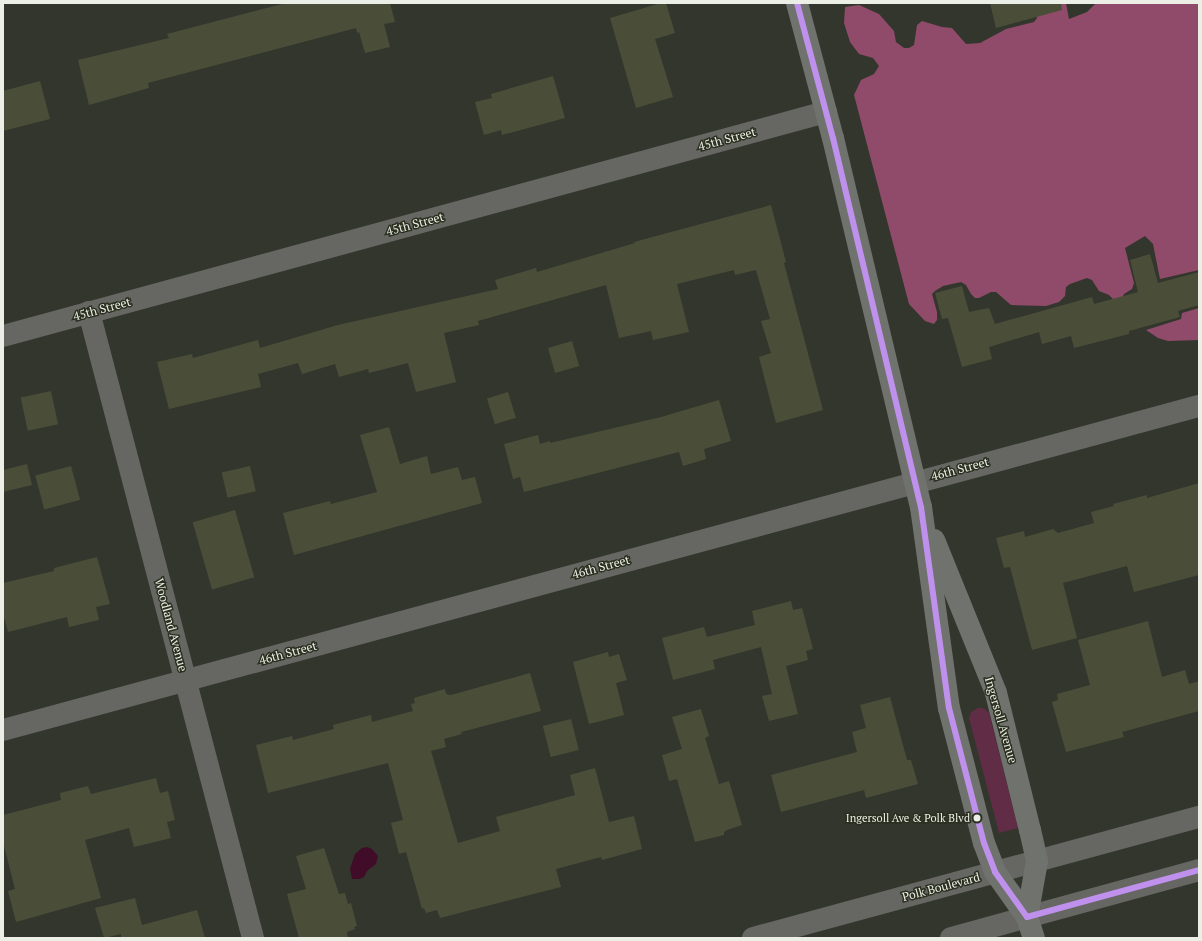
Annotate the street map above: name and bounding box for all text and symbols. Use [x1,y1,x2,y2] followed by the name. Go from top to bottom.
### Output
[697,124,757,154] street label: 45th Street
[385,209,445,239] street label: 45th Street
[72,294,132,324] street label: 45th Street
[930,454,990,484] street label: 46th Street
[571,552,631,582] street label: 46th Street
[152,577,190,673] street label: Woodland Avenue
[258,638,318,668] street label: 46th Street
[982,675,1020,765] street label: Ingersoll Avenue
[846,811,970,825] place label: Ingersoll Ave & Polk Blvd
[972,813,982,823] marker: Ingersoll Ave & Polk Blvd
[901,870,981,904] street label: Polk Boulevard

